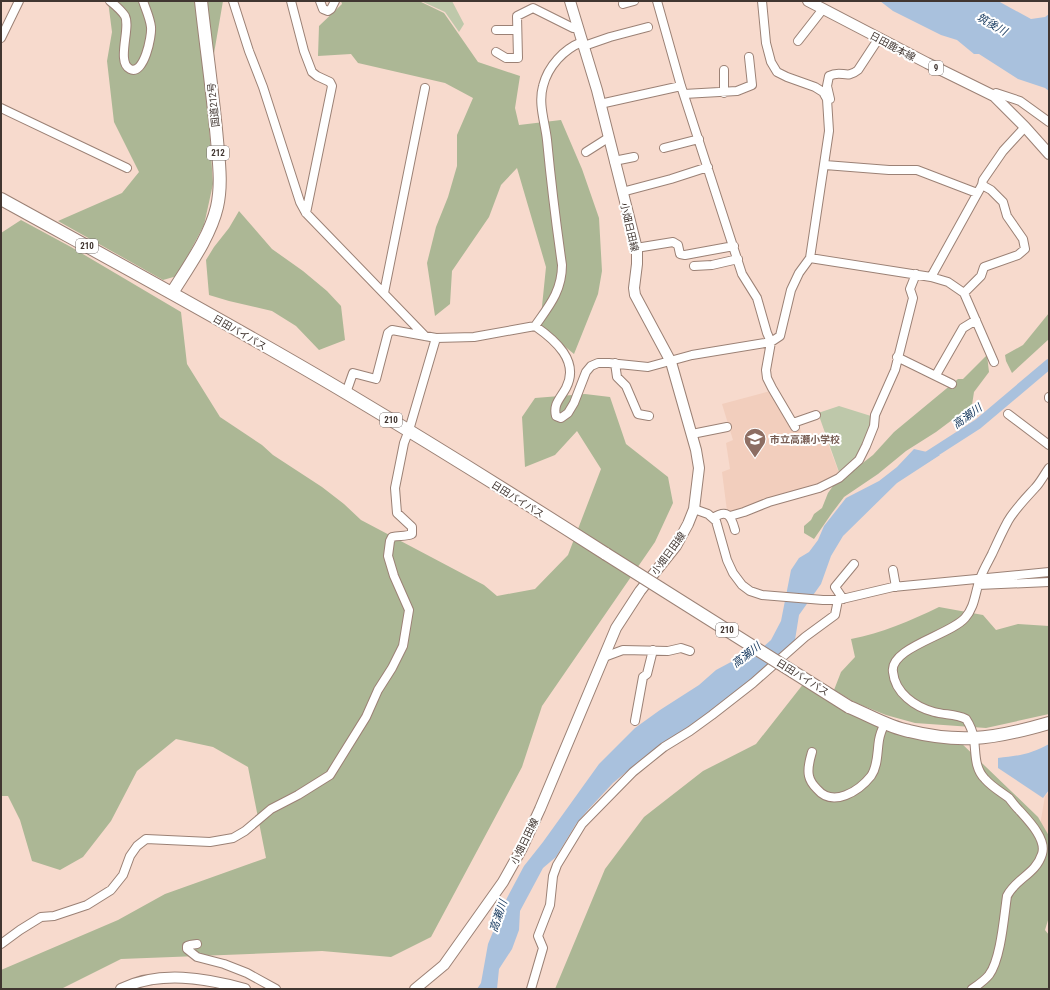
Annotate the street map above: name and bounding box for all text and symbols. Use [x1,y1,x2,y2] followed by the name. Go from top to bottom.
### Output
[974,11,1010,39] water label: 筑後川
[868,30,917,63] street label: 日田鹿本線
[929,61,943,75] road number: 9
[206,82,221,128] street label: 国道212号
[207,146,229,160] road number: 212
[619,202,640,253] street label: 小畑日田線
[76,239,98,253] road number: 210
[211,313,268,352] street label: 日田バイパス
[950,401,985,431] water label: 高瀬川
[380,413,402,427] road number: 210
[742,426,768,459] school or university icon: 市立高瀬小学校
[770,434,840,445] place label: 市立高瀬小学校
[489,479,546,520] street label: 日田バイパス
[649,530,688,577] street label: 小畑日田線
[716,623,738,637] road number: 210
[729,639,764,671] water label: 高瀬川
[774,657,831,698] street label: 日田バイパス
[509,816,540,866] street label: 小畑日田線
[487,898,510,934] water label: 高瀬川

